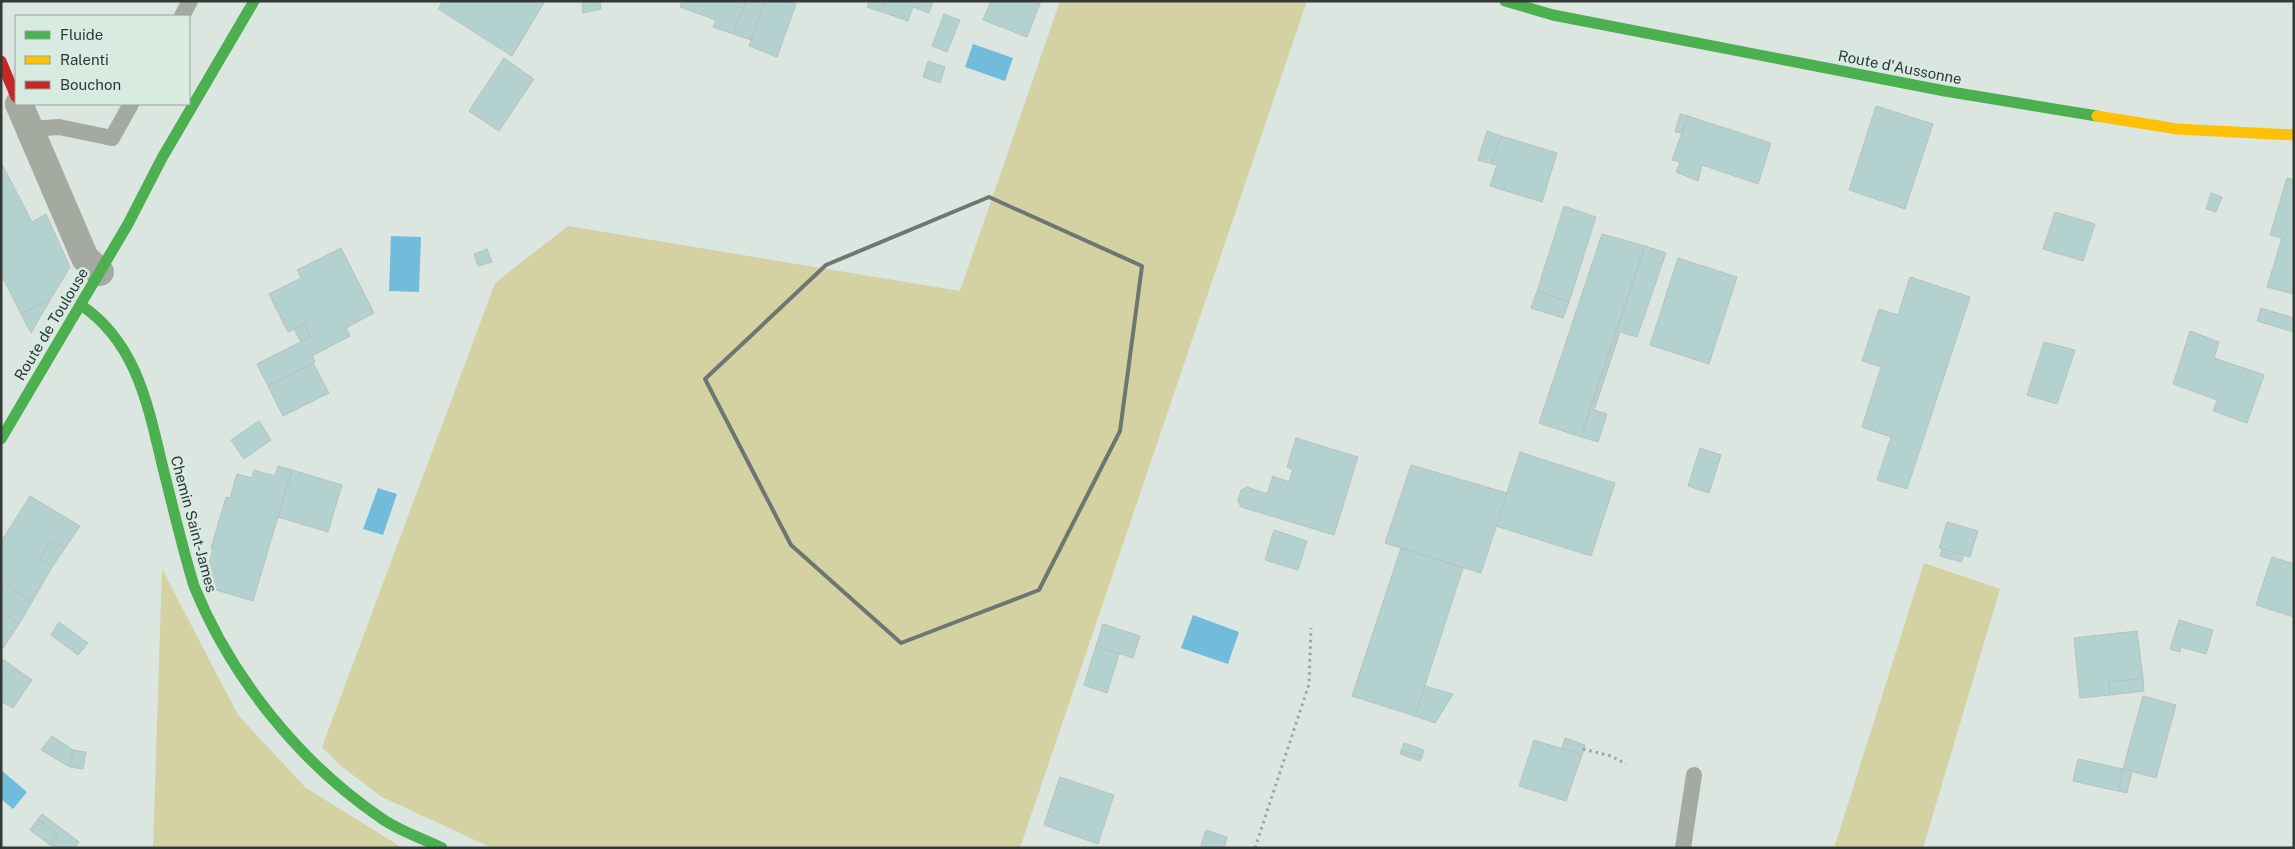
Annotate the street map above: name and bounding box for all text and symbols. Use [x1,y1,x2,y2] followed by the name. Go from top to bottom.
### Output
[15,15,190,105] legend
[60,26,103,43] text: Fluide
[1837,47,1963,87] street label: Route d'Aussonne
[60,51,109,68] text: Ralenti
[60,76,121,93] text: Bouchon
[11,265,91,383] street label: Route de Toulouse
[168,454,220,594] street label: Chemin Saint-James

